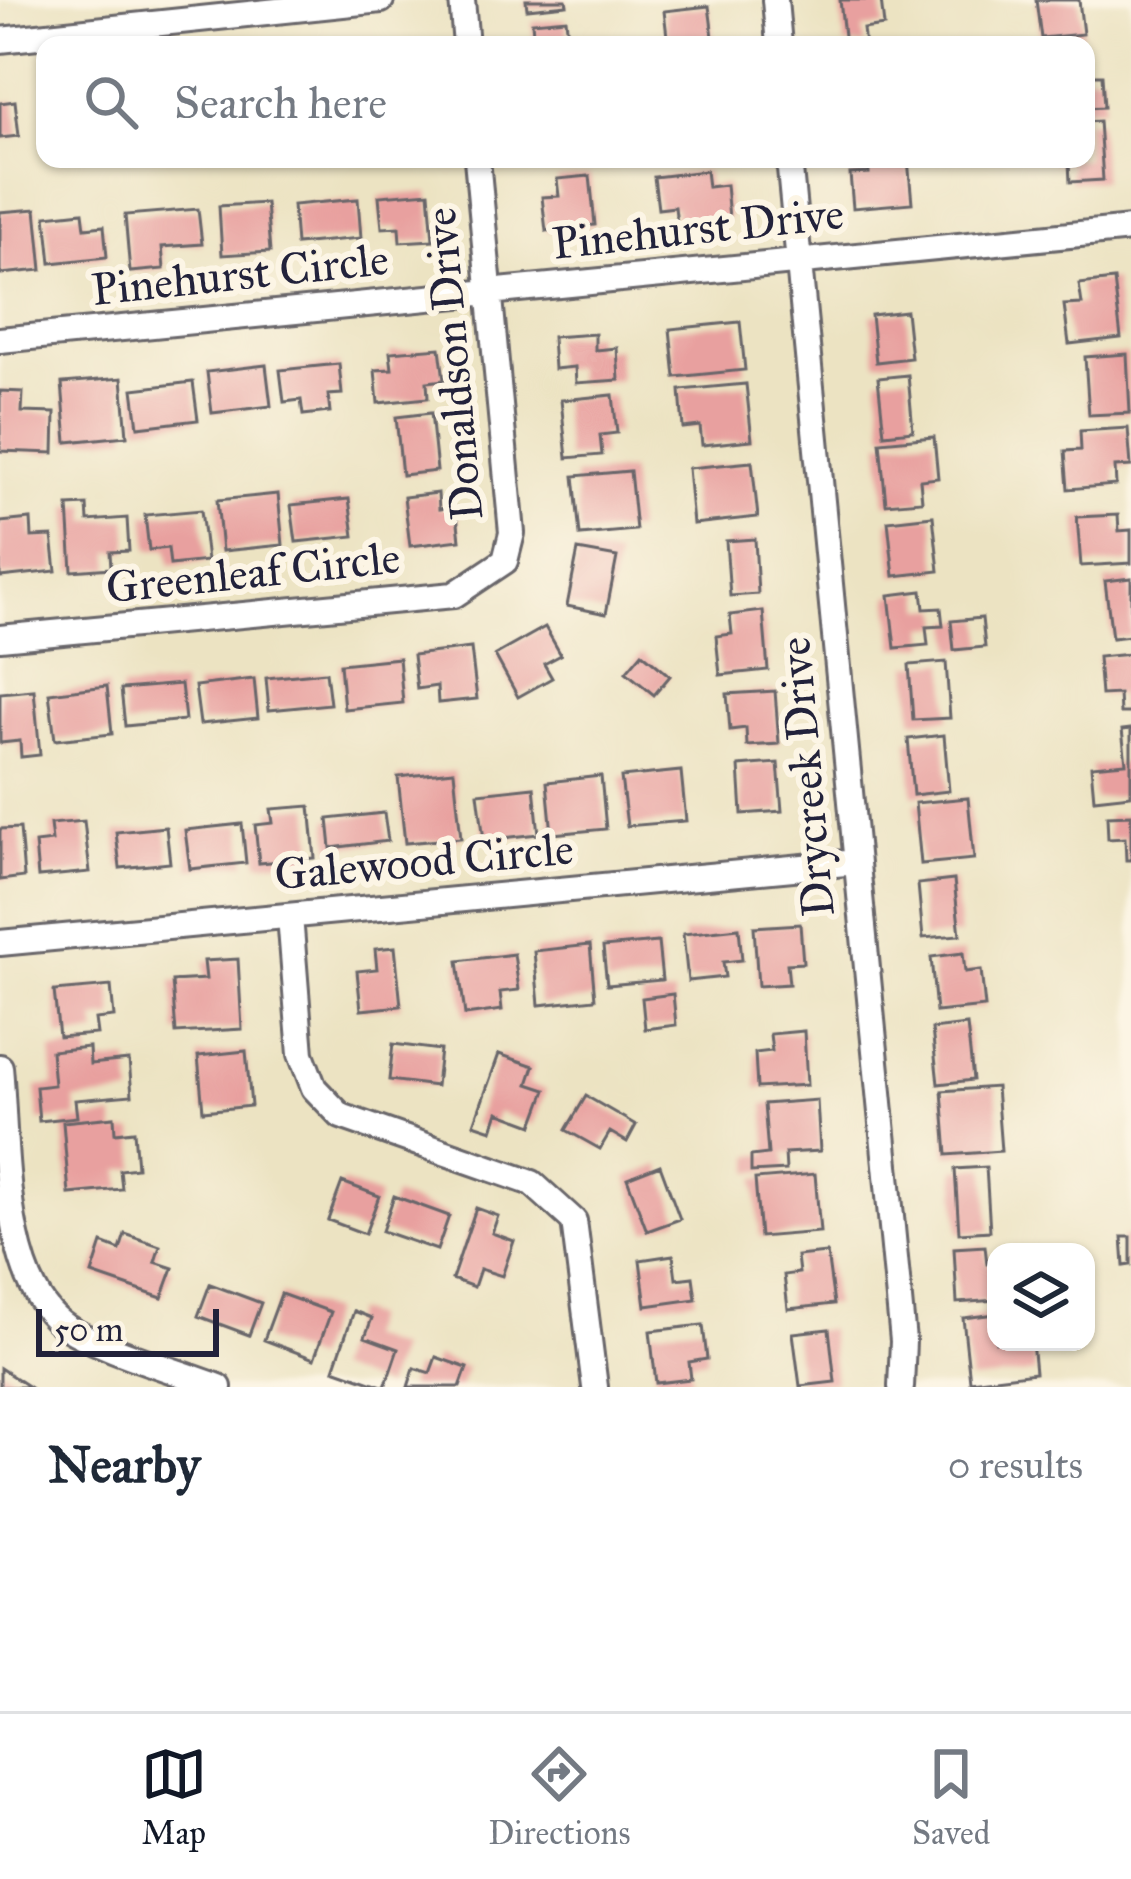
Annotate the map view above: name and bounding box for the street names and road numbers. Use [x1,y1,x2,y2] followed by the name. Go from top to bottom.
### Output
[550,185,846,271] street label: Pinehurst Drive
[412,205,494,523] street label: Donaldson Drive
[89,231,391,317] street label: Pinehurst Circle
[103,529,403,615] street label: Greenleaf Circle
[766,635,846,919] street label: Drycreek Drive
[272,821,576,901] street label: Galewood Circle

